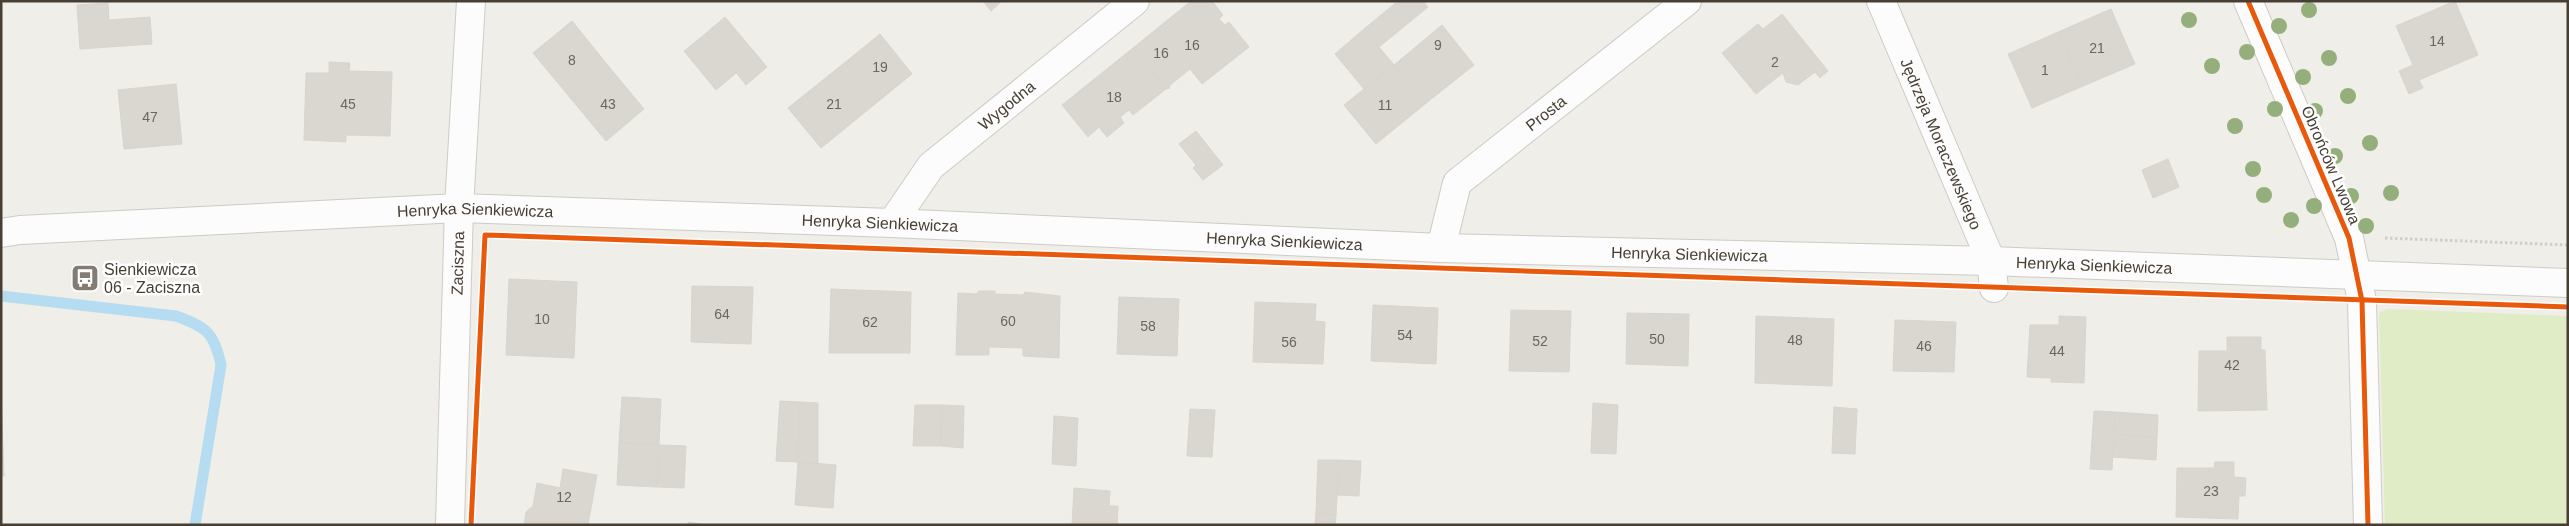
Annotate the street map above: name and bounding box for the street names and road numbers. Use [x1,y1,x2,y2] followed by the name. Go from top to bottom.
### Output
[1898,56,1985,232] street label: Jędrzeja Moraczewskiego
[975,77,1038,133] street label: Wygodna
[1522,92,1569,134] street label: Prosta
[2298,103,2364,227] street label: Obrońców Lwowa
[397,199,554,220] street label: Henryka Sienkiewicza
[801,211,959,235] street label: Henryka Sienkiewicza
[1206,229,1363,253] street label: Henryka Sienkiewicza
[448,231,467,295] street label: Zaciszna
[1611,244,1768,264] street label: Henryka Sienkiewicza
[2016,253,2173,276] street label: Henryka Sienkiewicza

